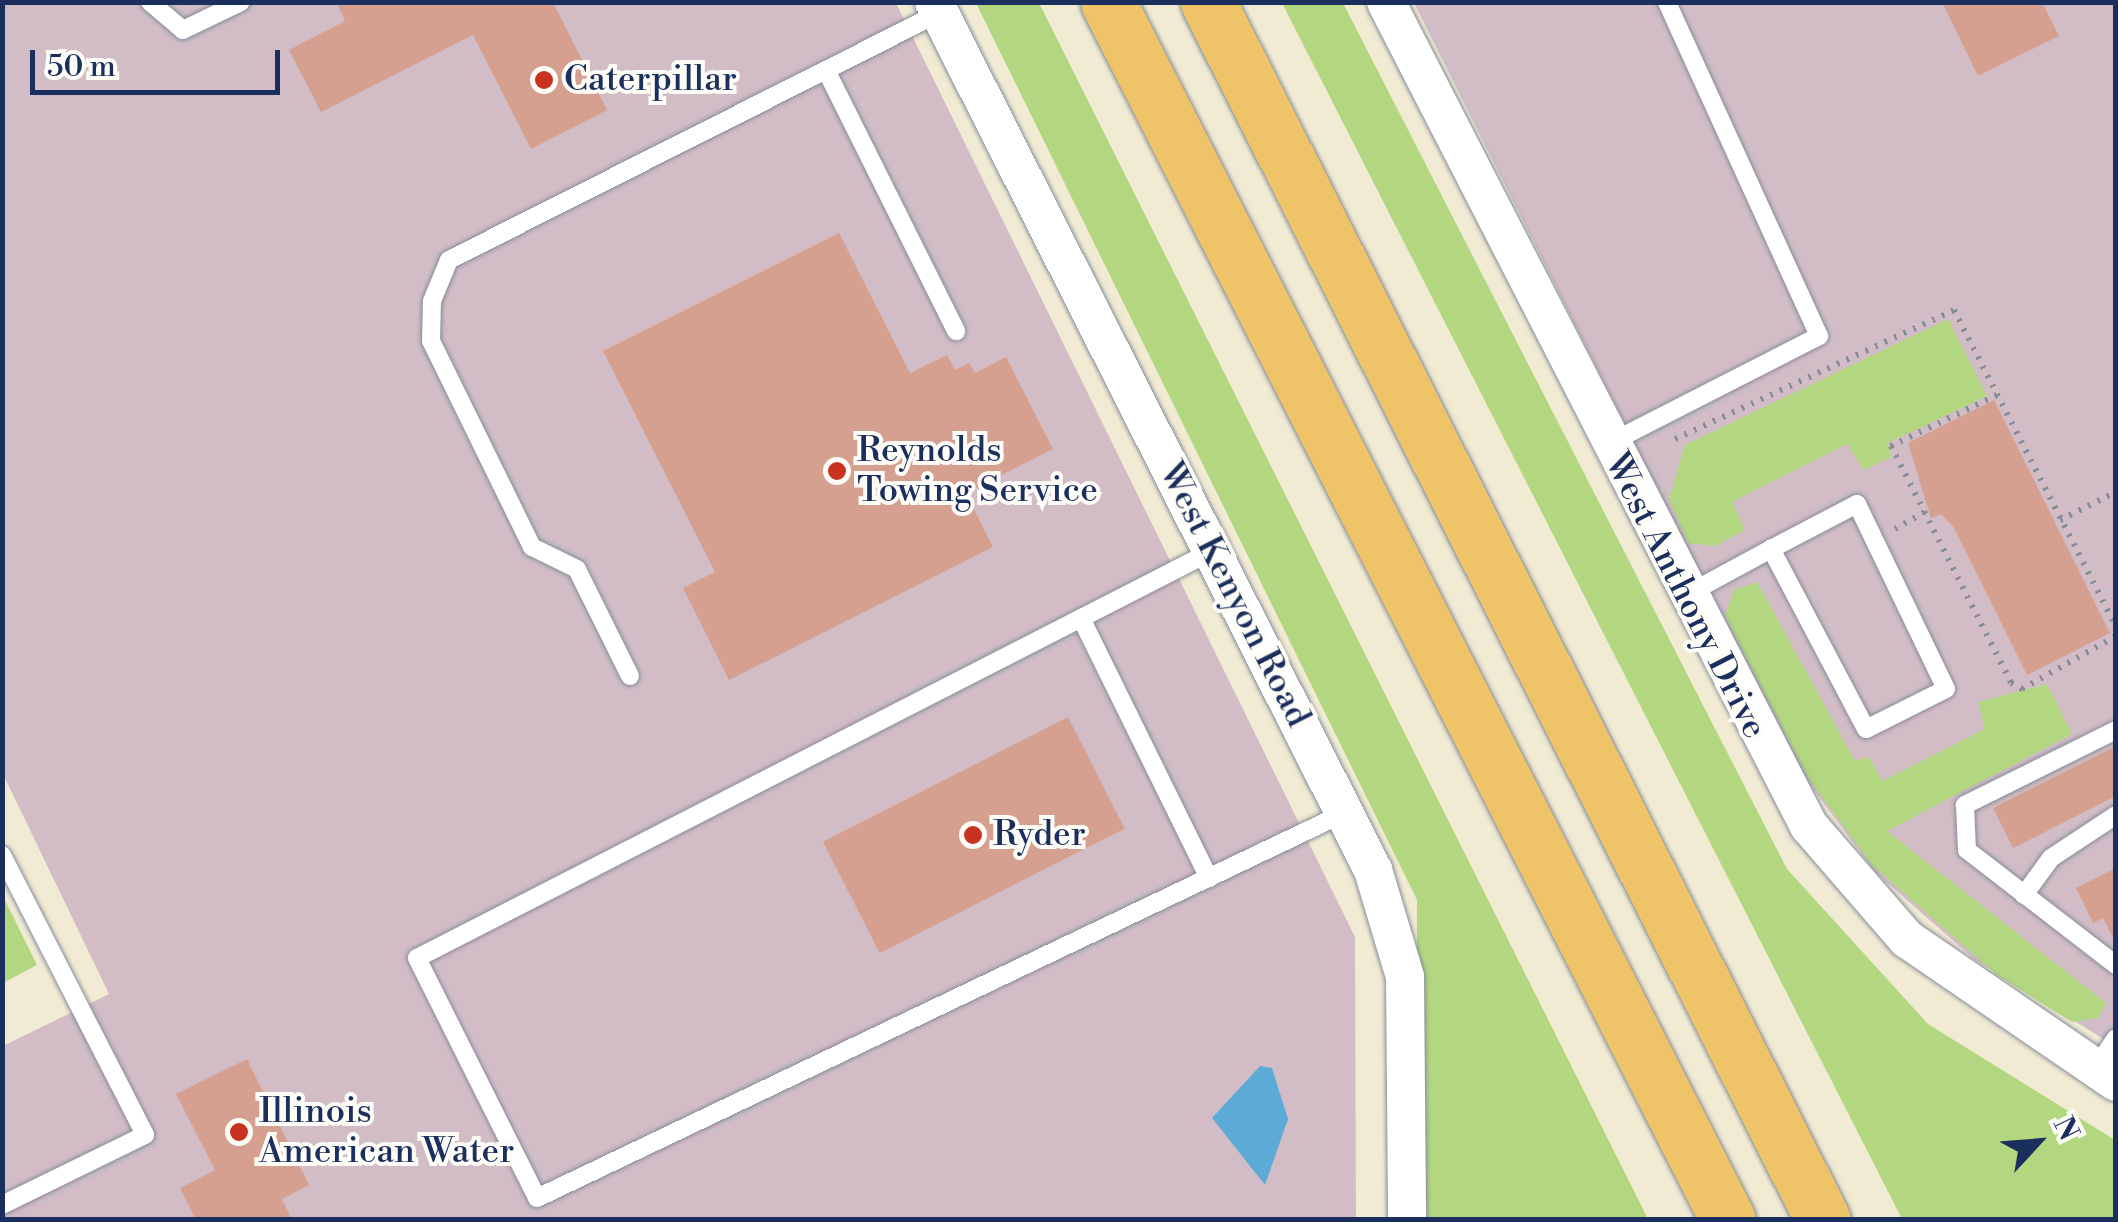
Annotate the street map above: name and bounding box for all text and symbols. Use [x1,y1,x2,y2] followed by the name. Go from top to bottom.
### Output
[35,30,285,92] scale bar
[47,48,116,86] text: 50 m
[564,59,737,101] place label: Caterpillar
[533,69,555,91] marker: Caterpillar
[857,430,1098,512] place label: Reynolds Towing Service
[1595,446,1775,746] street label: West Anthony Drive
[1149,456,1319,734] street label: West Kenyon Road
[826,460,848,482] marker: Reynolds Towing Service
[993,814,1086,856] place label: Ryder
[962,824,984,846] marker: Ryder
[259,1091,514,1173] place label: Illinois American Water
[1988,1092,2088,1192] north arrow
[2045,1111,2086,1146] text: N
[228,1121,250,1143] marker: Illinois American Water

